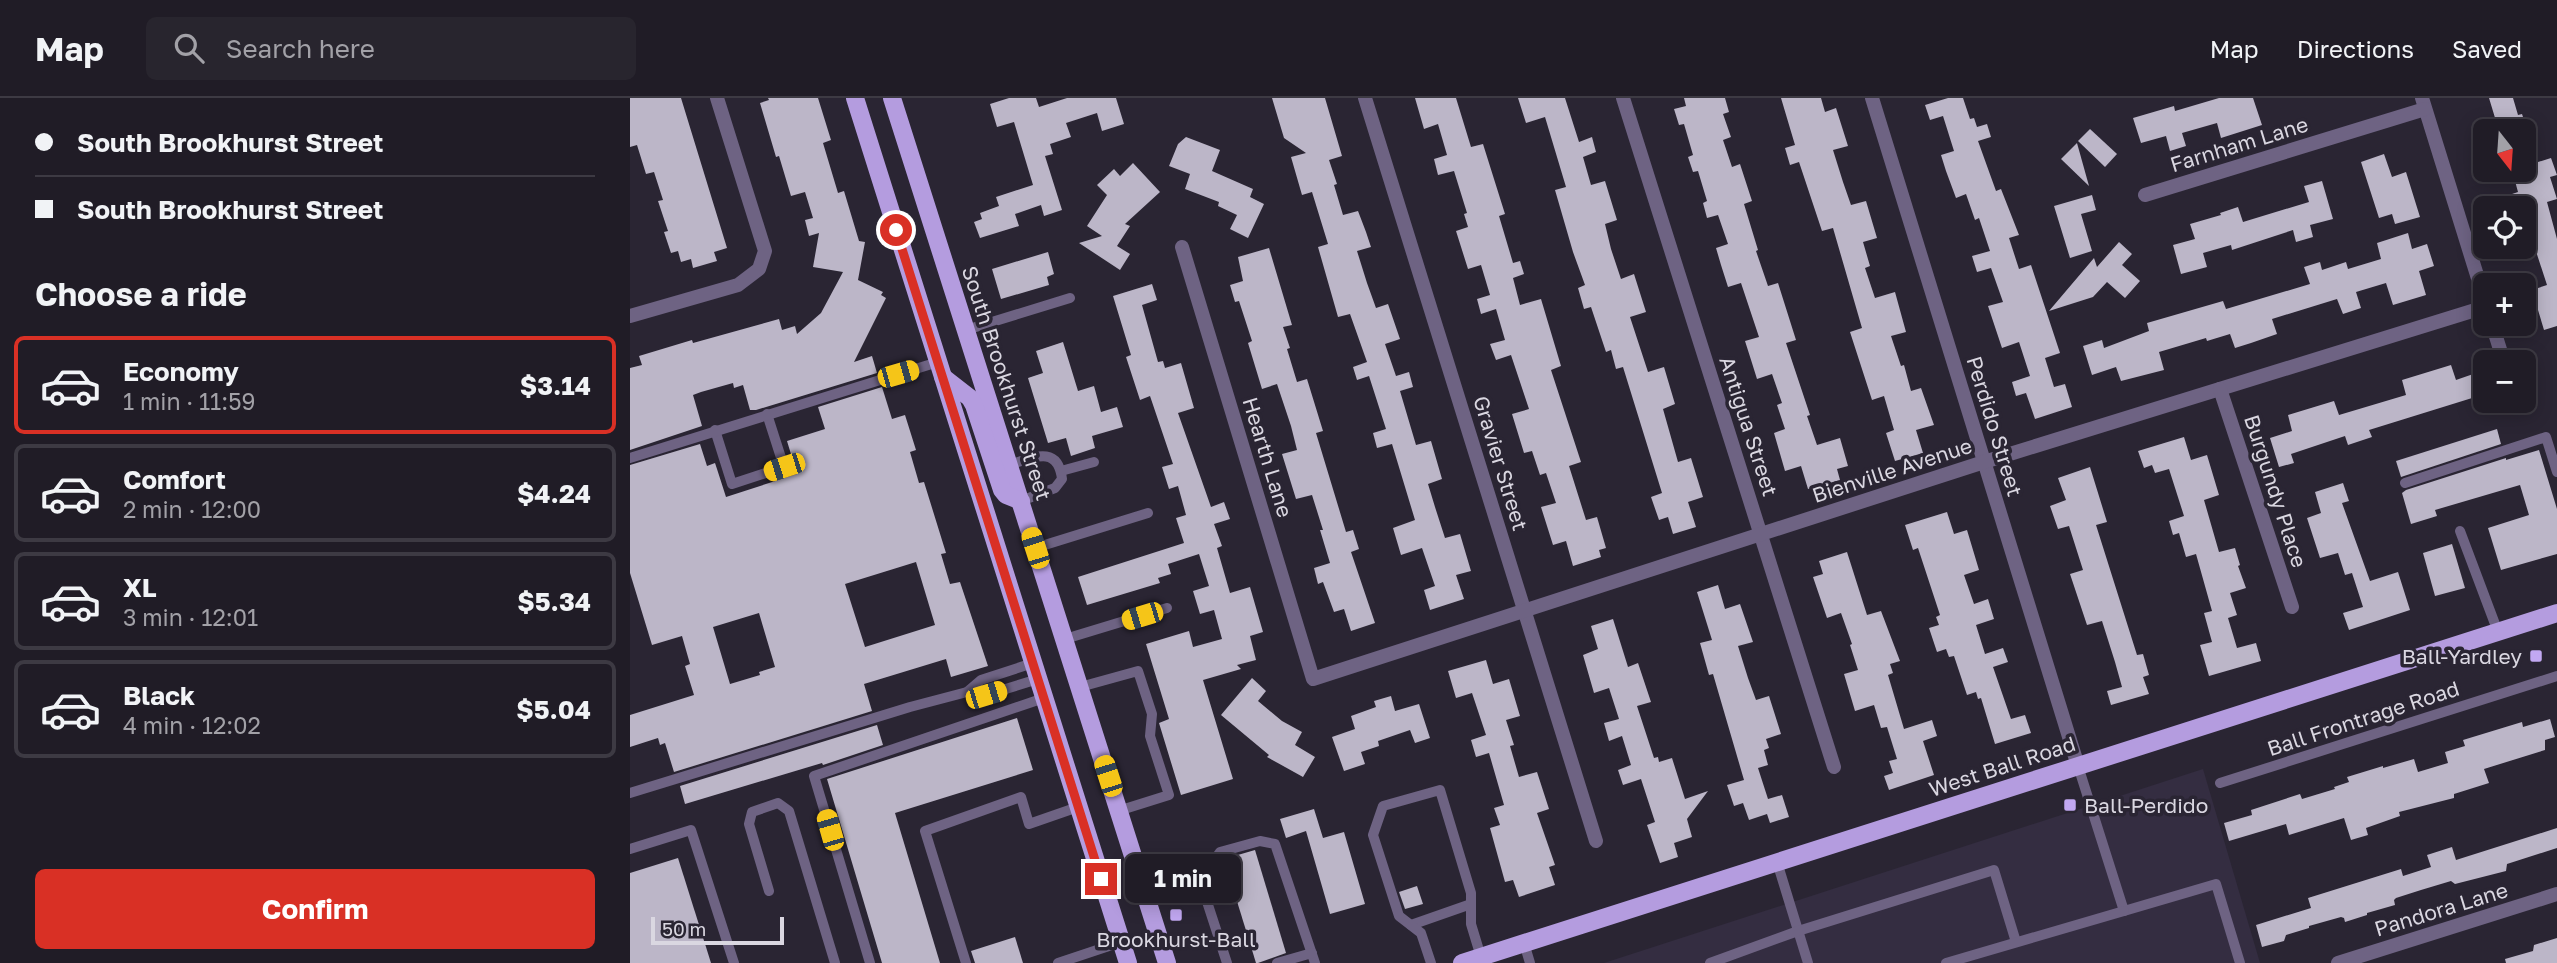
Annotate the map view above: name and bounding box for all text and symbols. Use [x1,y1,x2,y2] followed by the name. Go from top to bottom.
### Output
[146,17,636,80] search box
[35,29,104,68] text: Map
[170,29,208,67] icon: search
[226,33,375,64] text: Search here
[2210,34,2259,63] text: Map
[2297,34,2414,63] text: Directions
[2452,34,2522,63] text: Saved
[2167,111,2311,177] street label: Farnham Lane
[2473,119,2536,182] north arrow
[2473,119,2536,413] map controls
[77,127,383,158] text: South Brookhurst Street
[77,194,383,225] text: South Brookhurst Street
[2473,196,2536,259] button: locate
[880,214,912,246] route start
[957,262,1057,504] street label: South Brookhurst Street
[2473,273,2536,336] button: +
[35,275,247,313] text: Choose a ride
[2473,350,2536,413] button: −
[1714,353,1784,499] street label: Antigua Street
[1961,353,2029,499] street label: Perdido Street
[39,354,102,417] icon: car
[123,356,239,387] text: Economy
[875,358,922,390] car
[520,370,591,401] text: $3.14
[123,387,255,415] text: 1 min · 11:59
[1468,393,1534,533] street label: Gravier Street
[1237,394,1299,520] street label: Hearth Lane
[2239,411,2313,571] street label: Burgundy Place
[1809,432,1975,508] street label: Bienville Avenue
[761,451,808,483] car
[39,462,102,525] icon: car
[123,464,226,495] text: Comfort
[517,478,591,509] text: $4.24
[123,495,261,523] text: 2 min · 12:00
[1019,525,1052,571] car
[39,570,102,633] icon: car
[123,572,157,603] text: XL
[517,586,591,617] text: $5.34
[1119,600,1166,632] car
[123,603,258,631] text: 3 min · 12:01
[2402,643,2522,669] place label: Ball-Yardley
[2528,648,2544,664] marker: Ball-Yardley
[2264,675,2462,761] street label: Ball Frontrage Road
[39,678,102,741] icon: car
[963,679,1010,711] car
[123,680,195,711] text: Black
[516,694,591,725] text: $5.04
[123,711,261,739] text: 4 min · 12:02
[1926,730,2078,802] street label: West Ball Road
[1092,753,1125,799] car
[2084,792,2208,818] place label: Ball-Perdido
[2062,797,2078,813] marker: Ball-Perdido
[815,807,846,853] car
[1126,854,1241,904] callout: 1 min
[1085,863,1117,895] route end
[1154,864,1212,892] text: 1 min
[35,869,595,949] button: Confirm
[2371,876,2511,942] street label: Pandora Lane
[1168,907,1184,923] marker: Brookhurst-Ball
[651,914,784,946] scale bar
[662,917,706,940] text: 50 m
[1096,926,1256,952] place label: Brookhurst-Ball

